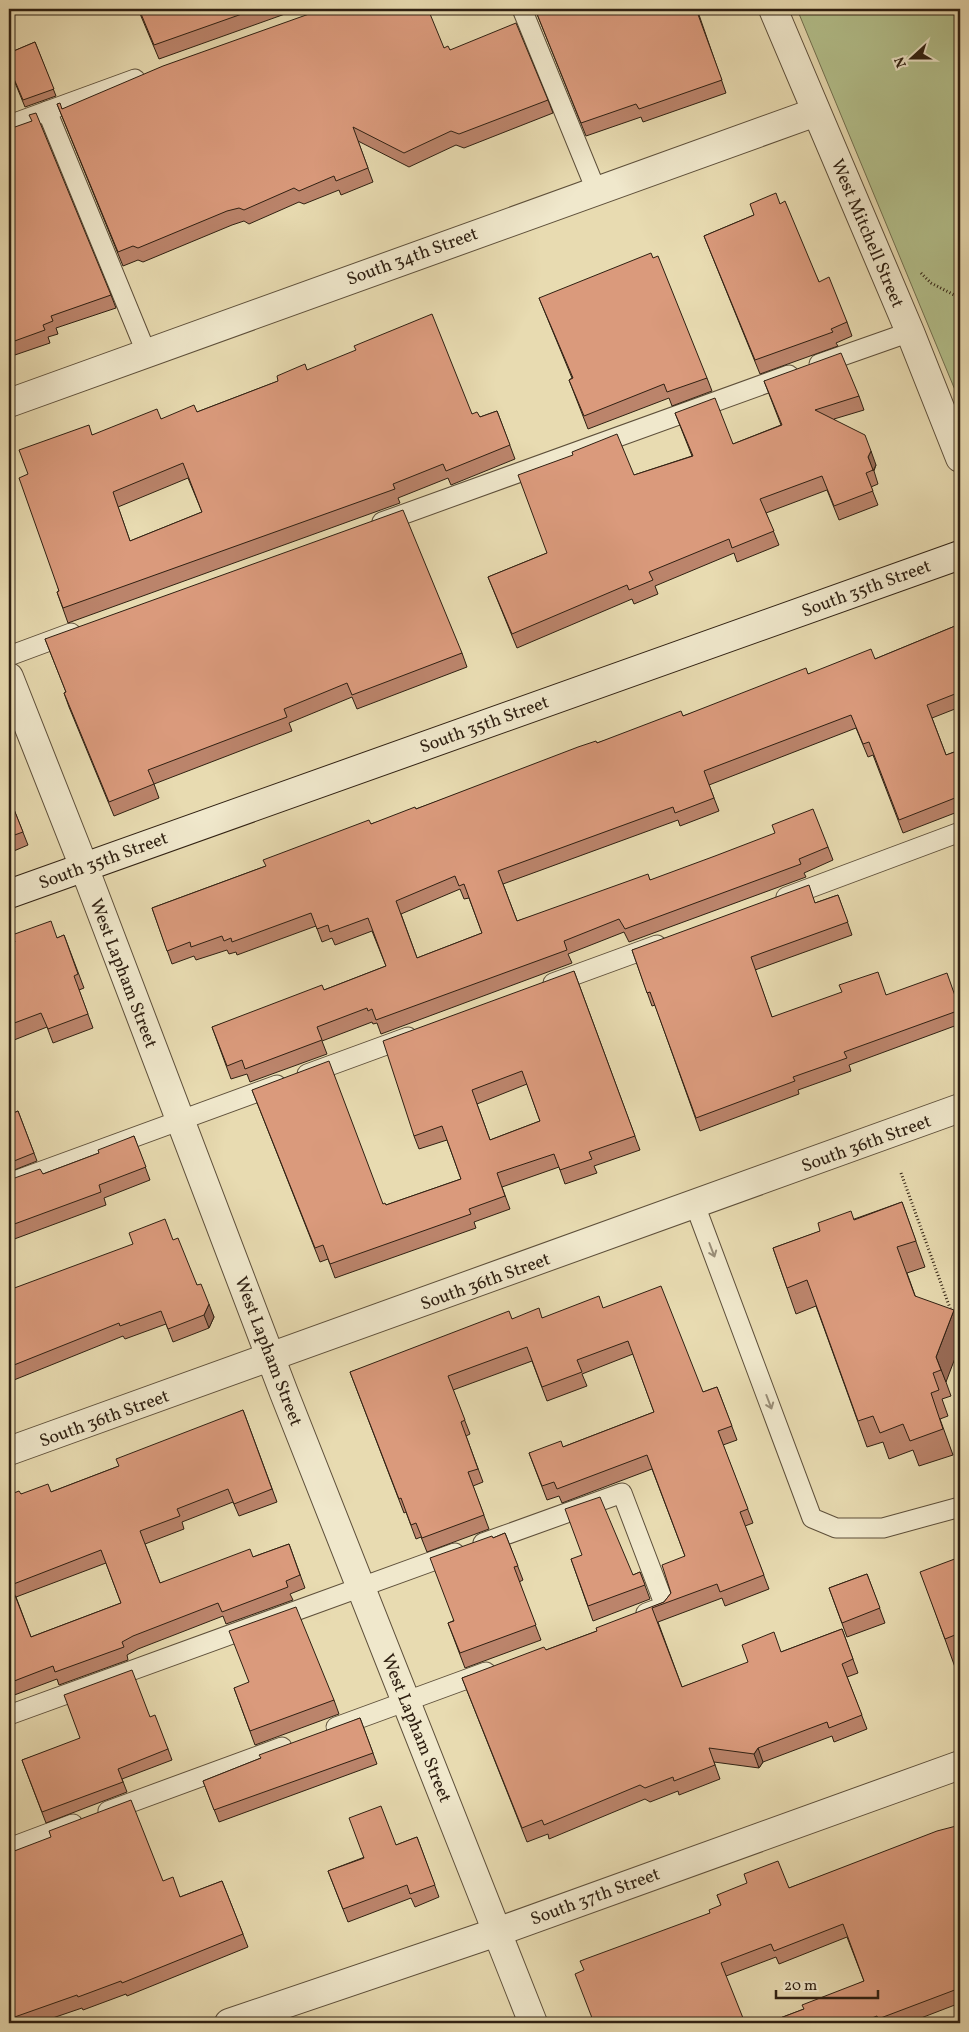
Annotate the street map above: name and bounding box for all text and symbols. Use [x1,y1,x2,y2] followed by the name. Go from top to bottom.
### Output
[886,32,936,82] north arrow
[891,54,912,70] text: N
[824,155,909,312] street label: West Mitchell Street
[343,222,482,293] street label: South 34th Street
[798,554,935,624] street label: South 35th Street
[416,690,553,760] street label: South 35th Street
[35,826,172,896] street label: South 35th Street
[83,895,163,1052] street label: West Lapham Street
[798,1109,935,1179] street label: South 36th Street
[708,1242,717,1258] one-way arrow
[417,1247,554,1317] street label: South 36th Street
[228,1273,308,1430] street label: West Lapham Street
[36,1384,173,1454] street label: South 36th Street
[765,1394,774,1410] one-way arrow
[374,1650,457,1807] street label: West Lapham Street
[527,1862,664,1932] street label: South 37th Street
[776,1967,879,1999] scale bar
[784,1976,817,1997] text: 20 m

